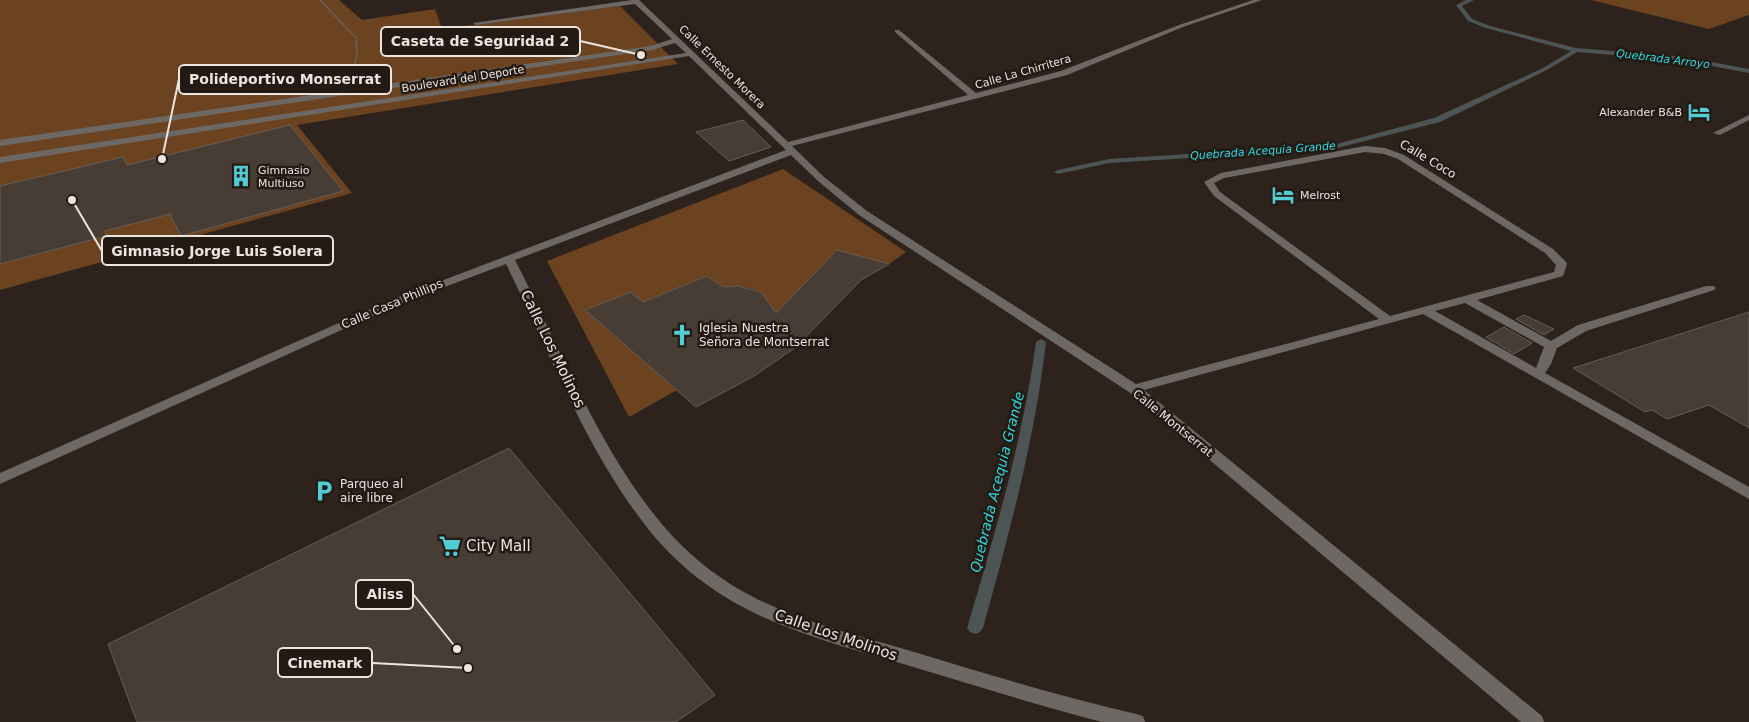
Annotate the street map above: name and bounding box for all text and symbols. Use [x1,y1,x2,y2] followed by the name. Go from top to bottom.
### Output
[676,23,768,111] street label: Calle Ernesto Morera
[381,27,580,56] callout: Caseta de Seguridad 2
[391,33,569,49] text: Caseta de Seguridad 2
[1615,47,1711,71] water label: Quebrada Arroyo
[974,52,1072,92] street label: Calle La Chirritera
[401,63,525,95] street label: Boulevard del Deporte
[179,65,391,94] callout: Polideportivo Monserrat
[189,71,381,87] text: Polideportivo Monserrat
[1686,99,1712,125] hotel icon: Alexander B&B
[1599,106,1682,119] place label: Alexander B&B
[1397,137,1459,181] street label: Calle Coco
[1190,139,1336,163] water label: Quebrada Acequia Grande
[228,163,254,189] building icon: Gimnasio Multiuso
[258,164,310,190] place label: Gimnasio Multiuso
[1270,182,1296,208] hotel icon: Melrost
[1300,189,1341,202] place label: Melrost
[102,236,333,265] callout: Gimnasio Jorge Luis Solera
[111,243,323,259] text: Gimnasio Jorge Luis Solera
[339,276,445,332] street label: Calle Casa Phillips
[517,287,589,411] street label: Calle Los Molinos
[699,321,830,349] place label: Iglesia Nuestra Señora de Montserrat
[669,322,695,348] church icon: Iglesia Nuestra Señora de Montserrat
[1130,386,1216,460] street label: Calle Montserrat
[967,390,1027,574] water label: Quebrada Acequia Grande
[340,477,403,505] place label: Parqueo al aire libre
[311,478,337,504] parking icon: Parqueo al aire libre
[437,533,463,559] supermarket icon: City Mall
[466,537,531,555] place label: City Mall
[356,580,413,609] callout: Aliss
[366,586,404,602] text: Aliss
[772,606,900,665] street label: Calle Los Molinos
[278,648,372,677] callout: Cinemark
[288,655,363,671] text: Cinemark

